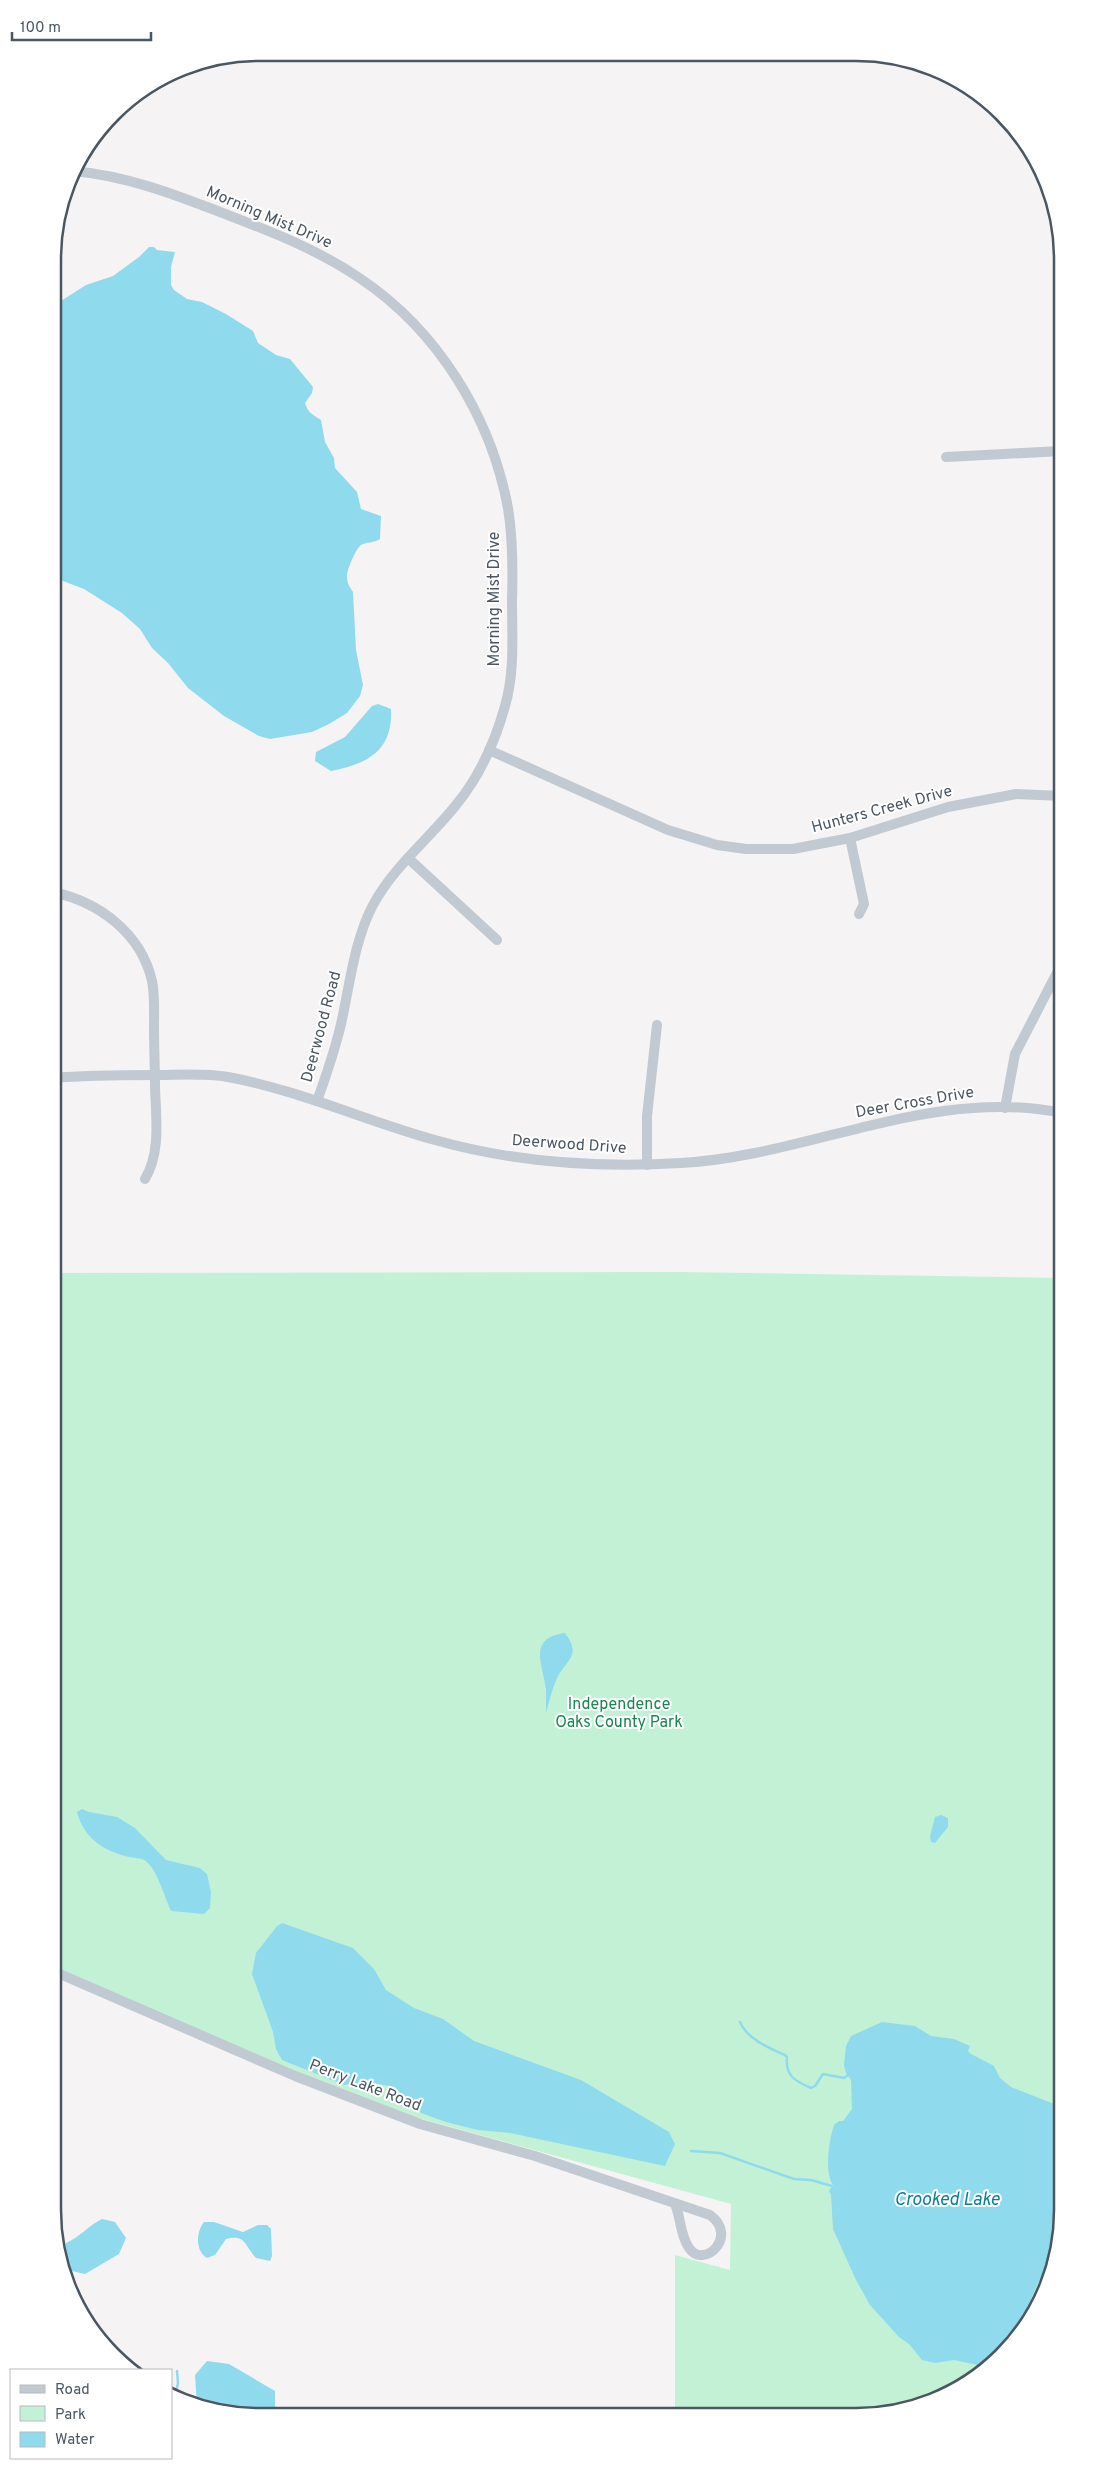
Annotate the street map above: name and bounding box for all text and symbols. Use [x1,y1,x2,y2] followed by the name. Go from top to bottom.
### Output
[12,10,151,42] scale bar
[20,19,61,38] text: 100 m
[203,182,335,254] street label: Morning Mist Drive
[485,532,505,666] street label: Morning Mist Drive
[809,782,955,838] street label: Hunters Creek Drive
[298,969,346,1085] street label: Deerwood Road
[854,1083,976,1123] street label: Deer Cross Drive
[511,1131,627,1159] street label: Deerwood Drive
[555,1695,683,1733] park label: Independence Oaks County Park
[306,2055,424,2117] street label: Perry Lake Road
[894,2189,1000,2212] water label: Crooked Lake
[10,2369,172,2459] legend
[55,2381,90,2400] text: Road
[55,2406,86,2425] text: Park
[55,2431,95,2450] text: Water

